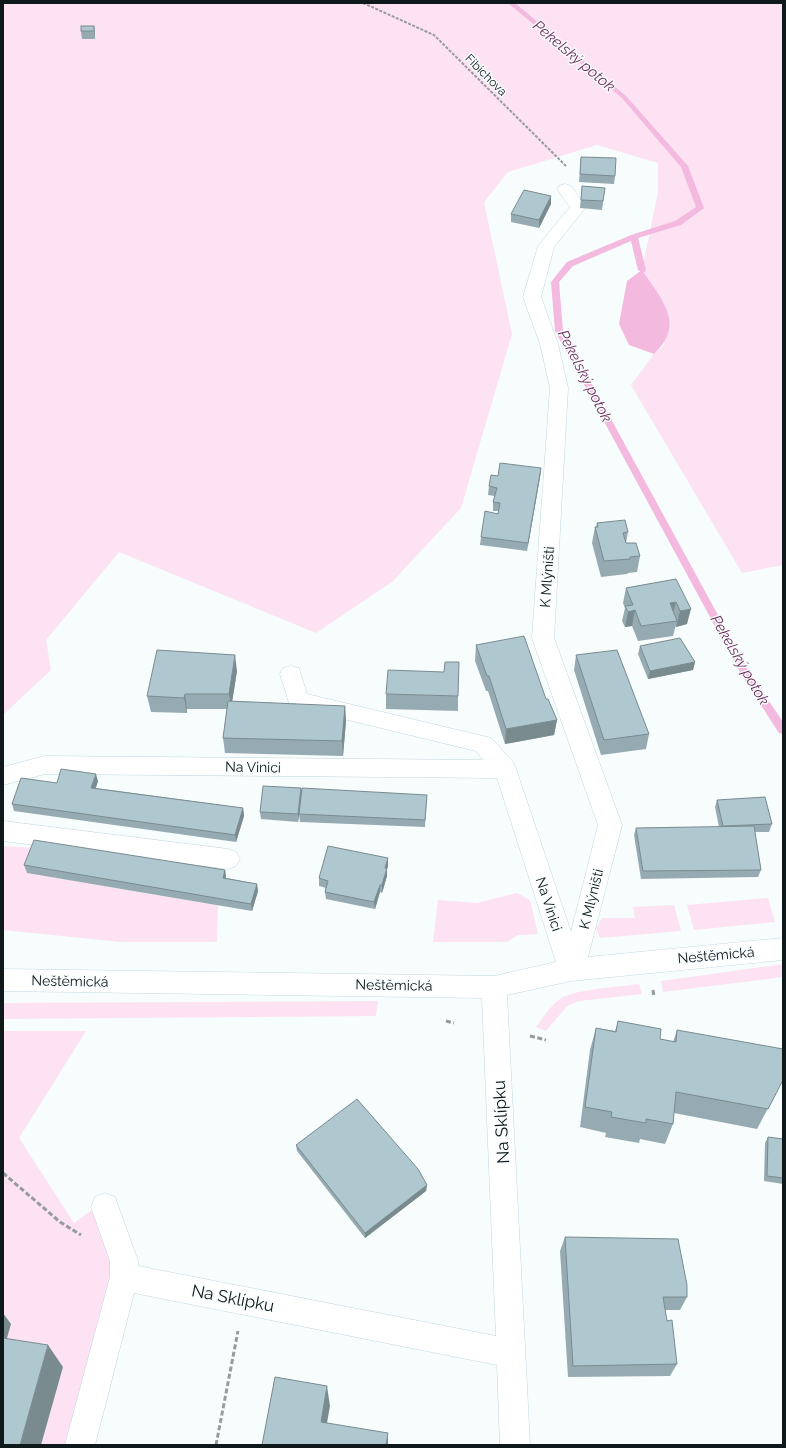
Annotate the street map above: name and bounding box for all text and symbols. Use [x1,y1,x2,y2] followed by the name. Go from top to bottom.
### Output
[529,17,619,95] water label: Pekelský potok
[462,51,510,99] street label: Fibichova
[554,327,616,425] water label: Pekelský potok
[537,546,557,608] street label: K Mlýništi
[707,612,773,708] water label: Pekelský potok
[225,759,281,775] street label: Na Vinici
[576,867,606,931] street label: K Mlýništi
[533,875,565,933] street label: Na Vinici
[677,944,755,966] street label: Neštěmická
[31,972,109,990] street label: Neštěmická
[355,976,433,994] street label: Neštěmická
[489,1080,513,1164] street label: Na Sklípku
[190,1280,276,1316] street label: Na Sklípku

